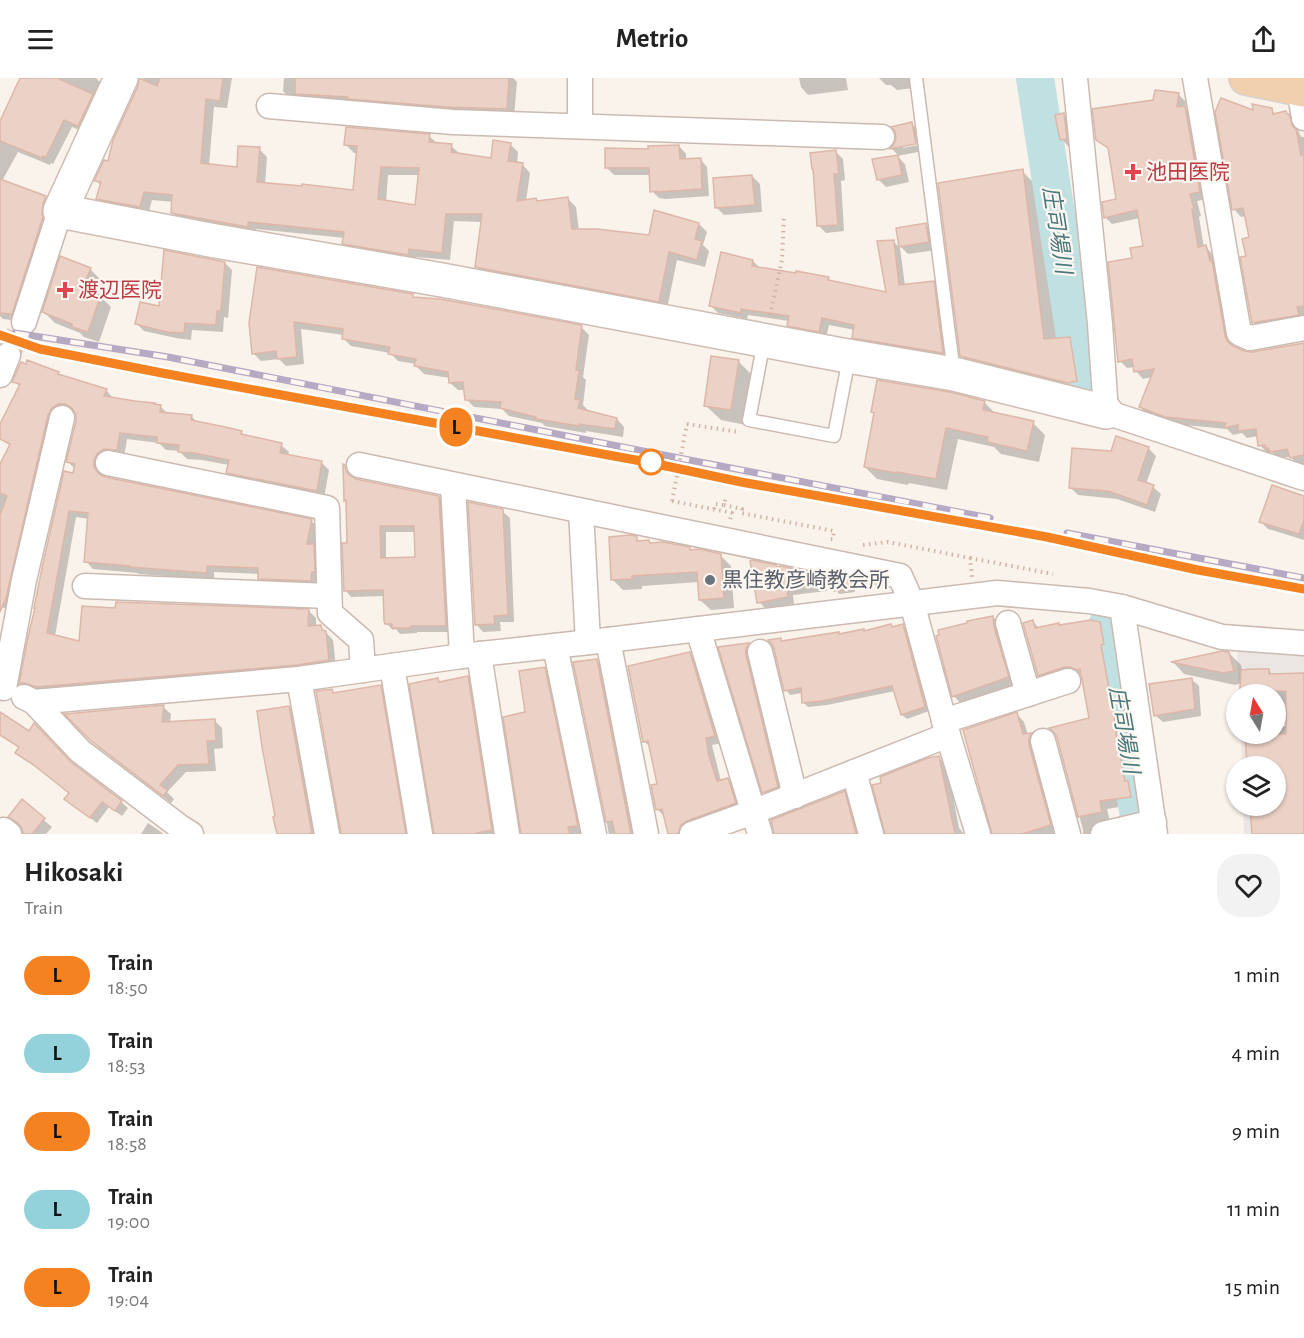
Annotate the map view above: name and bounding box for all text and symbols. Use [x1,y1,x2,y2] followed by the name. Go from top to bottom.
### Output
[24,23,57,56] icon: menu
[1247,23,1280,56] icon: share
[616,25,688,52] text: Metrio
[1146,161,1230,183] place label: 池田医院
[1124,163,1142,181] marker: 池田医院
[1039,185,1076,277] water label: 庄司場川
[78,279,162,301] place label: 渡辺医院
[56,281,74,299] marker: 渡辺医院
[436,408,476,446] line badge: L
[451,417,461,438] text: L
[638,449,664,475] unlabelled marker
[722,569,890,591] place label: 黒住教彦崎教会所
[703,573,717,587] marker: 黒住教彦崎教会所
[1226,684,1286,744] north arrow
[1226,684,1286,816] map controls
[1106,685,1144,777] water label: 庄司場川
[1226,756,1286,816] button: layers
[1217,854,1280,917] button: heart
[24,859,123,887] text: Hikosaki
[24,898,63,918] text: Train
[108,952,153,974] text: Train
[1235,964,1280,986] text: 1 min
[52,965,62,986] text: L
[108,978,148,998] text: 18:50
[108,1030,153,1052] text: Train
[1232,1042,1280,1064] text: 4 min
[52,1043,62,1064] text: L
[108,1056,146,1076] text: 18:53
[108,1108,153,1130] text: Train
[1232,1120,1280,1142] text: 9 min
[52,1121,62,1142] text: L
[108,1134,147,1154] text: 18:58
[108,1186,153,1208] text: Train
[1227,1198,1280,1220] text: 11 min
[52,1199,62,1220] text: L
[108,1212,150,1232] text: 19:00
[108,1264,153,1286] text: Train
[1225,1276,1280,1298] text: 15 min
[52,1277,62,1298] text: L
[108,1290,149,1310] text: 19:04

